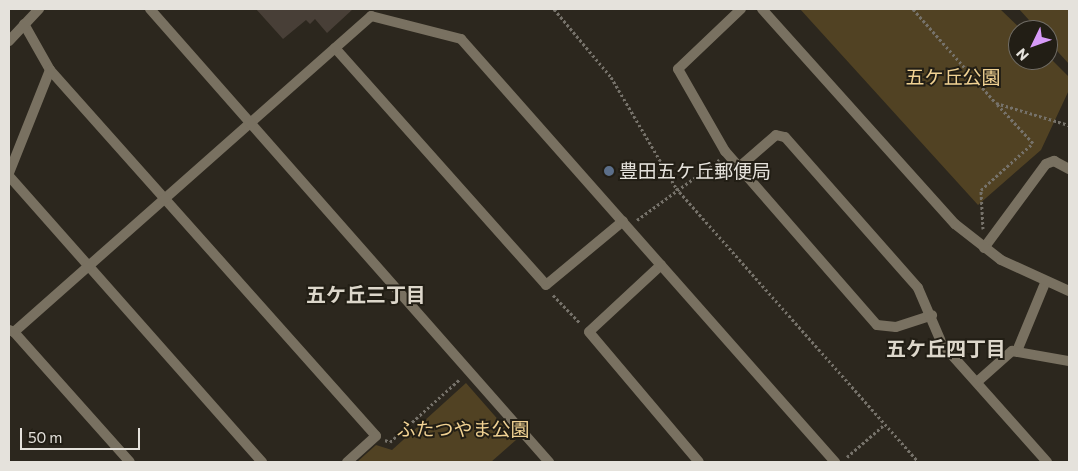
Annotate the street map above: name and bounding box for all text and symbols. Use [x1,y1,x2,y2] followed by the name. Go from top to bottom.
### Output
[1008,20,1058,70] north arrow
[1012,45,1032,64] text: N
[906,66,1000,88] park label: 五ケ丘公園
[619,160,771,182] place label: 豊田五ケ丘郵便局
[603,165,615,177] marker: 豊田五ケ丘郵便局
[306,282,426,306] district label: 五ケ丘三丁目
[886,336,1006,360] district label: 五ケ丘四丁目
[22,418,142,450] scale bar
[397,418,529,440] park label: ふたつやま公園
[28,428,62,446] text: 50 m

